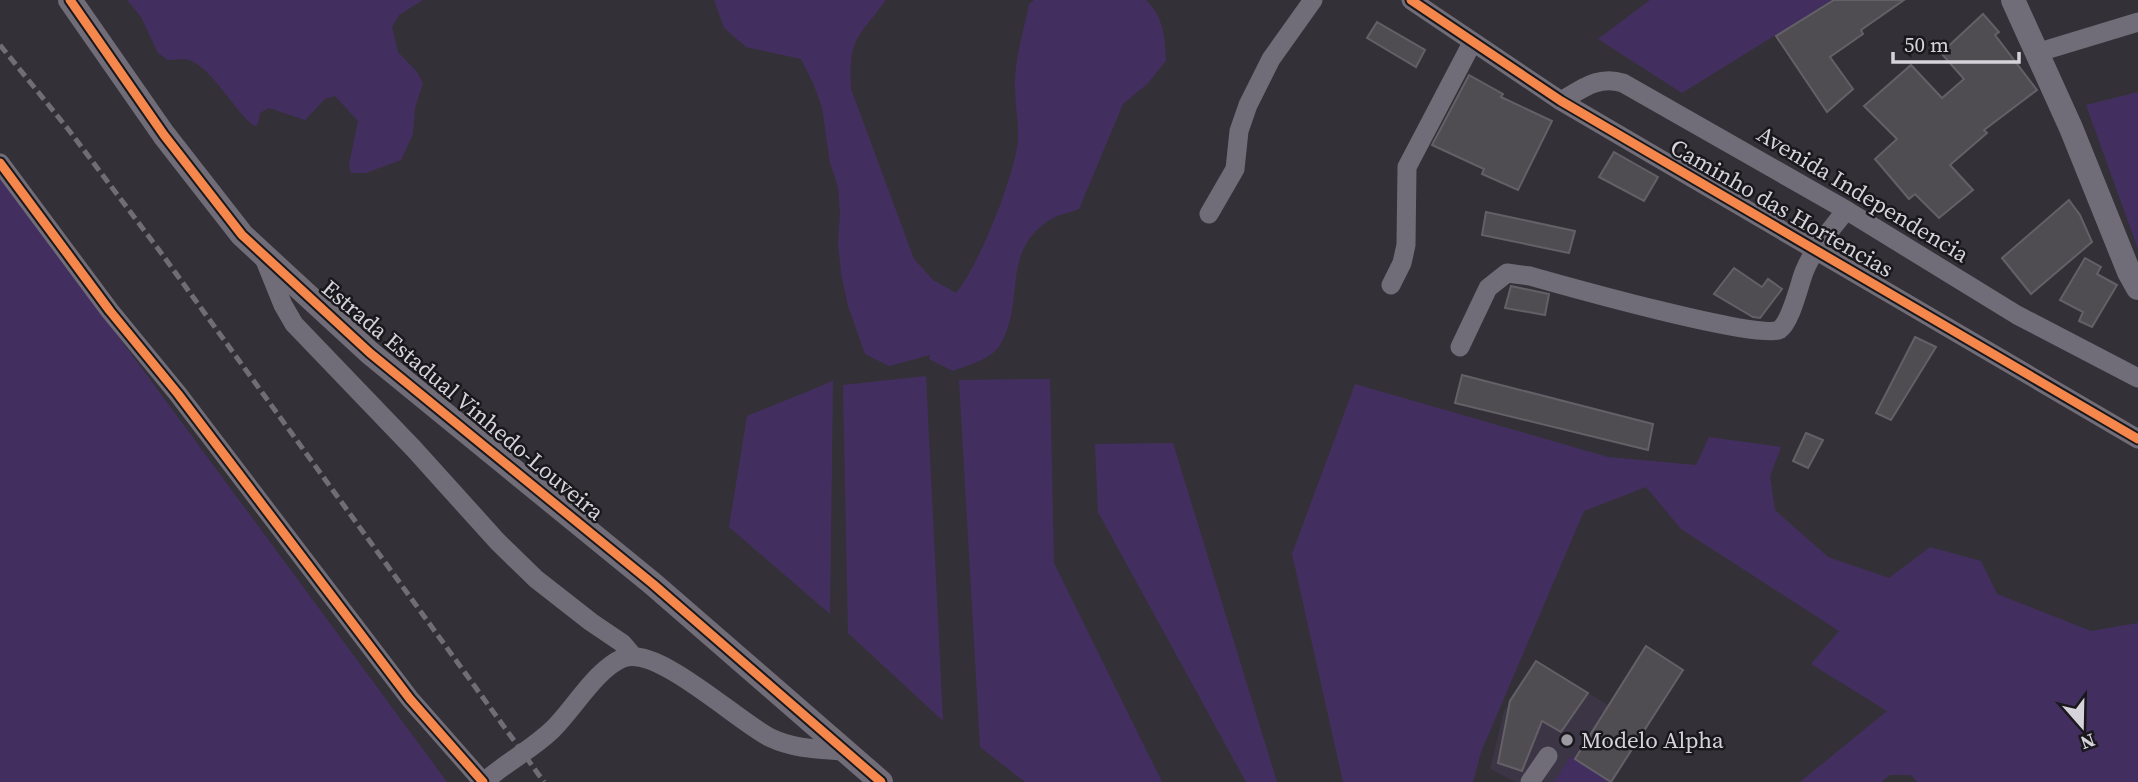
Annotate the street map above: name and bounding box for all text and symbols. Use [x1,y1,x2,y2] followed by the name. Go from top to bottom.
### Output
[1893,21,2019,65] scale bar
[1904,30,1949,59] text: 50 m
[1751,118,1975,270] street label: Avenida Independencia
[1665,131,1899,285] street label: Caminho das Hortencias
[315,272,611,528] street label: Estrada Estadual Vinhedo-Louveira
[2047,691,2117,761] north arrow
[1581,724,1724,756] place label: Modelo Alpha
[2077,727,2099,757] text: N
[1559,732,1575,748] marker: Modelo Alpha

